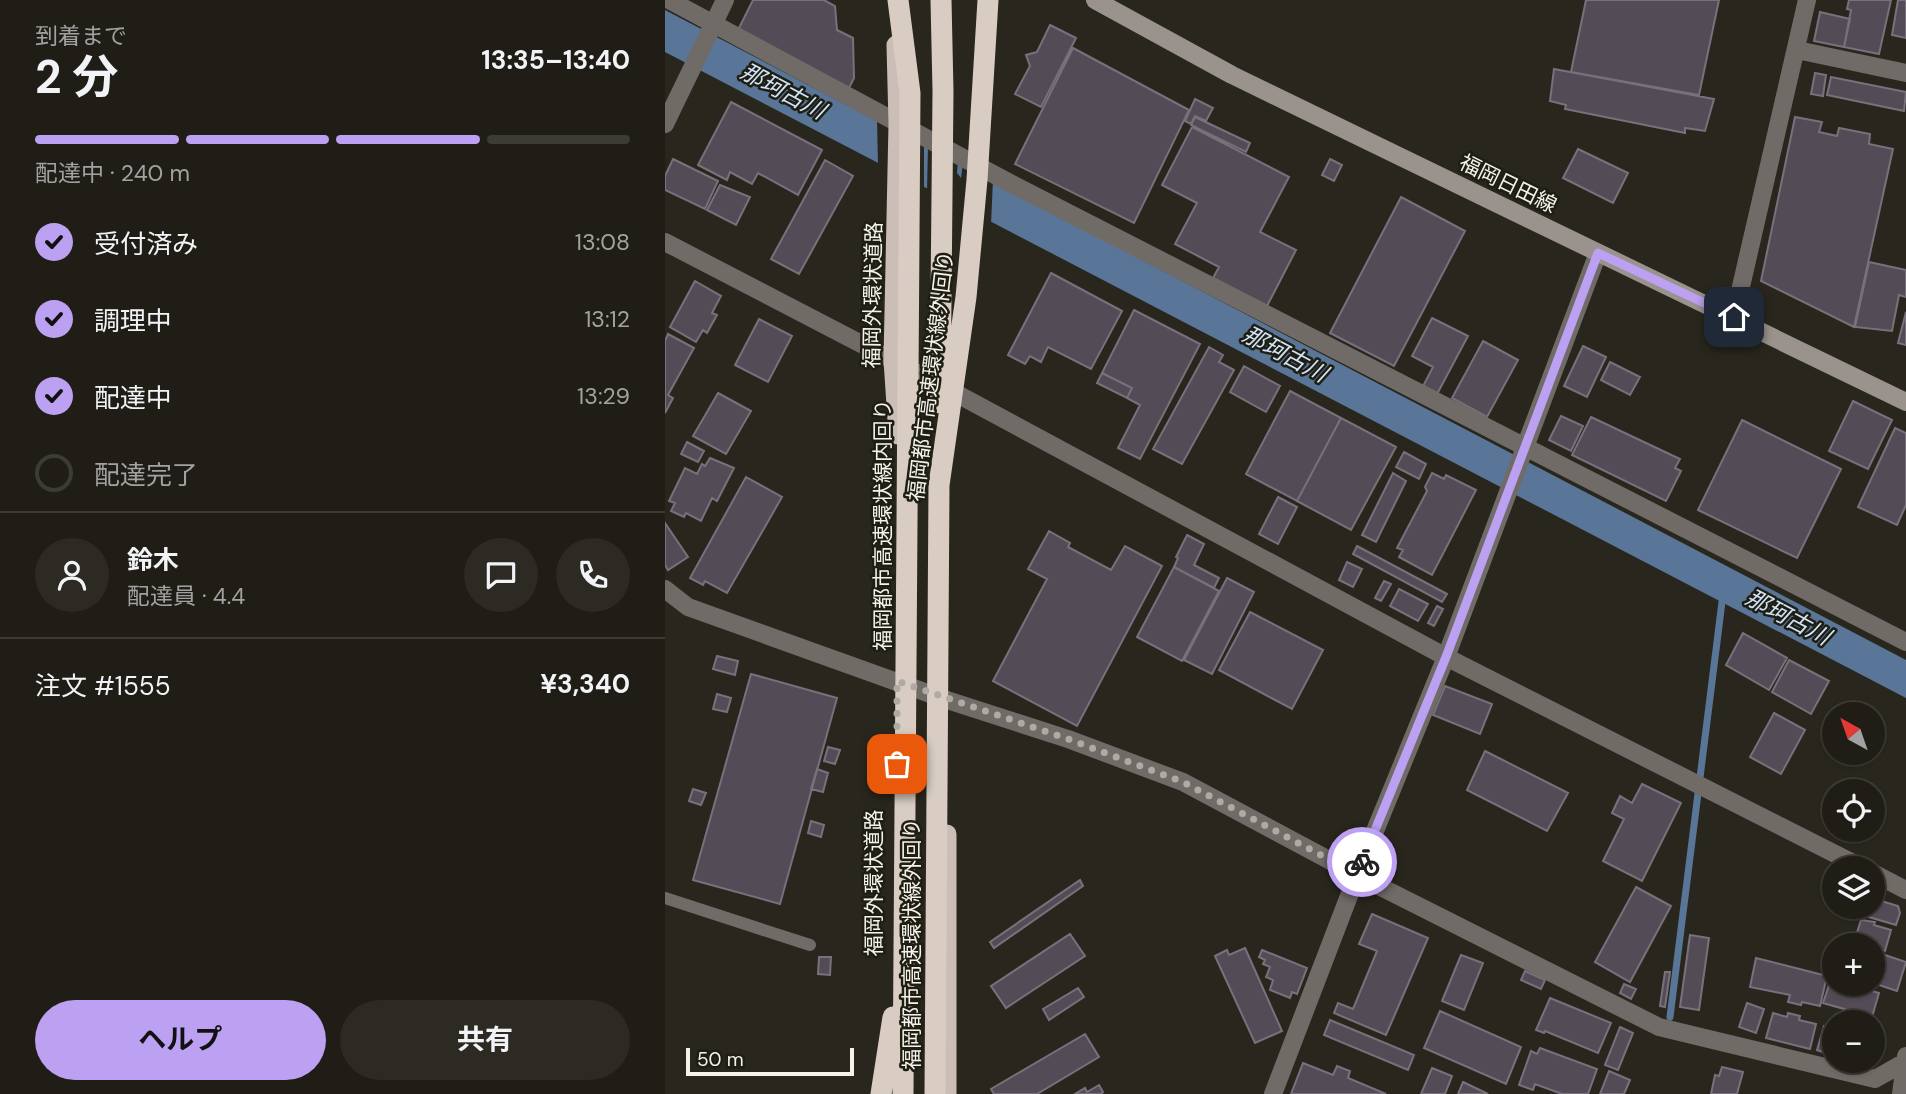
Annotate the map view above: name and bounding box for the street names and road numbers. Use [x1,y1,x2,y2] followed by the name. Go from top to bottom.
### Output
[1455,148,1561,220] street label: 福岡日田線
[858,221,888,369] street label: 福岡外環状道路
[902,249,960,503] street label: 福岡都市高速環状線外回り
[869,399,897,651] street label: 福岡都市高速環状線内回り
[860,810,888,957] street label: 福岡外環状道路
[898,818,926,1070] street label: 福岡都市高速環状線外回り

